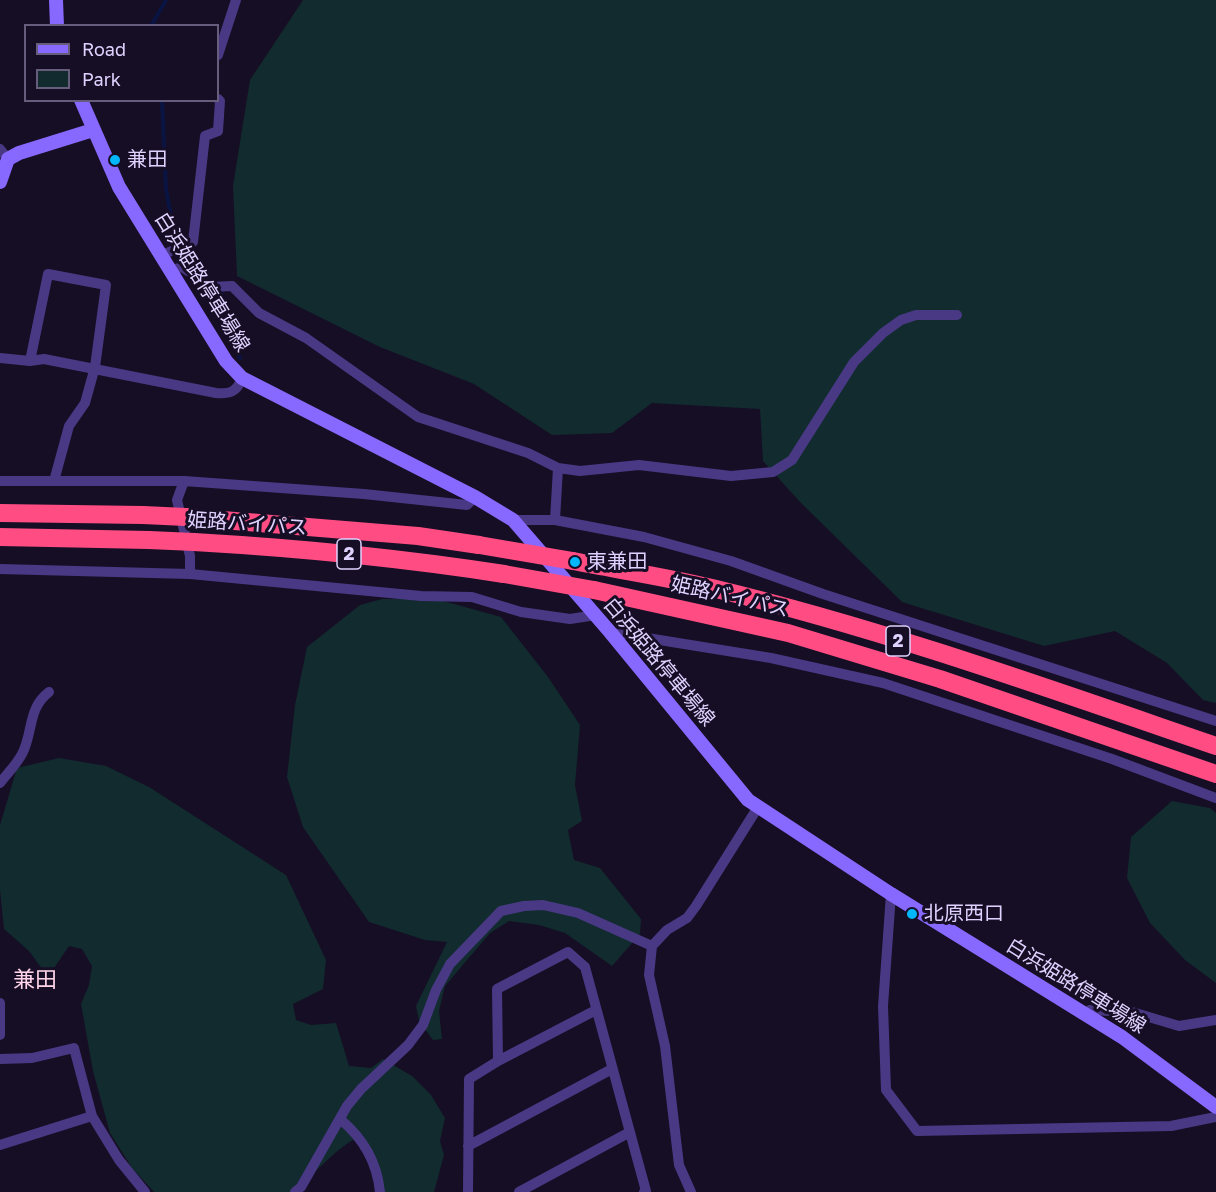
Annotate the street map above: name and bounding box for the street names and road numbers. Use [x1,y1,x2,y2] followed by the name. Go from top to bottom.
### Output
[149,208,255,356] street label: 白浜姫路停車場線
[186,508,308,540] street label: 姫路バイパス
[337,539,361,569] road number: 2
[669,572,791,622] street label: 姫路バイパス
[598,593,720,731] street label: 白浜姫路停車場線
[886,626,910,656] road number: 2
[1002,933,1150,1039] street label: 白浜姫路停車場線

